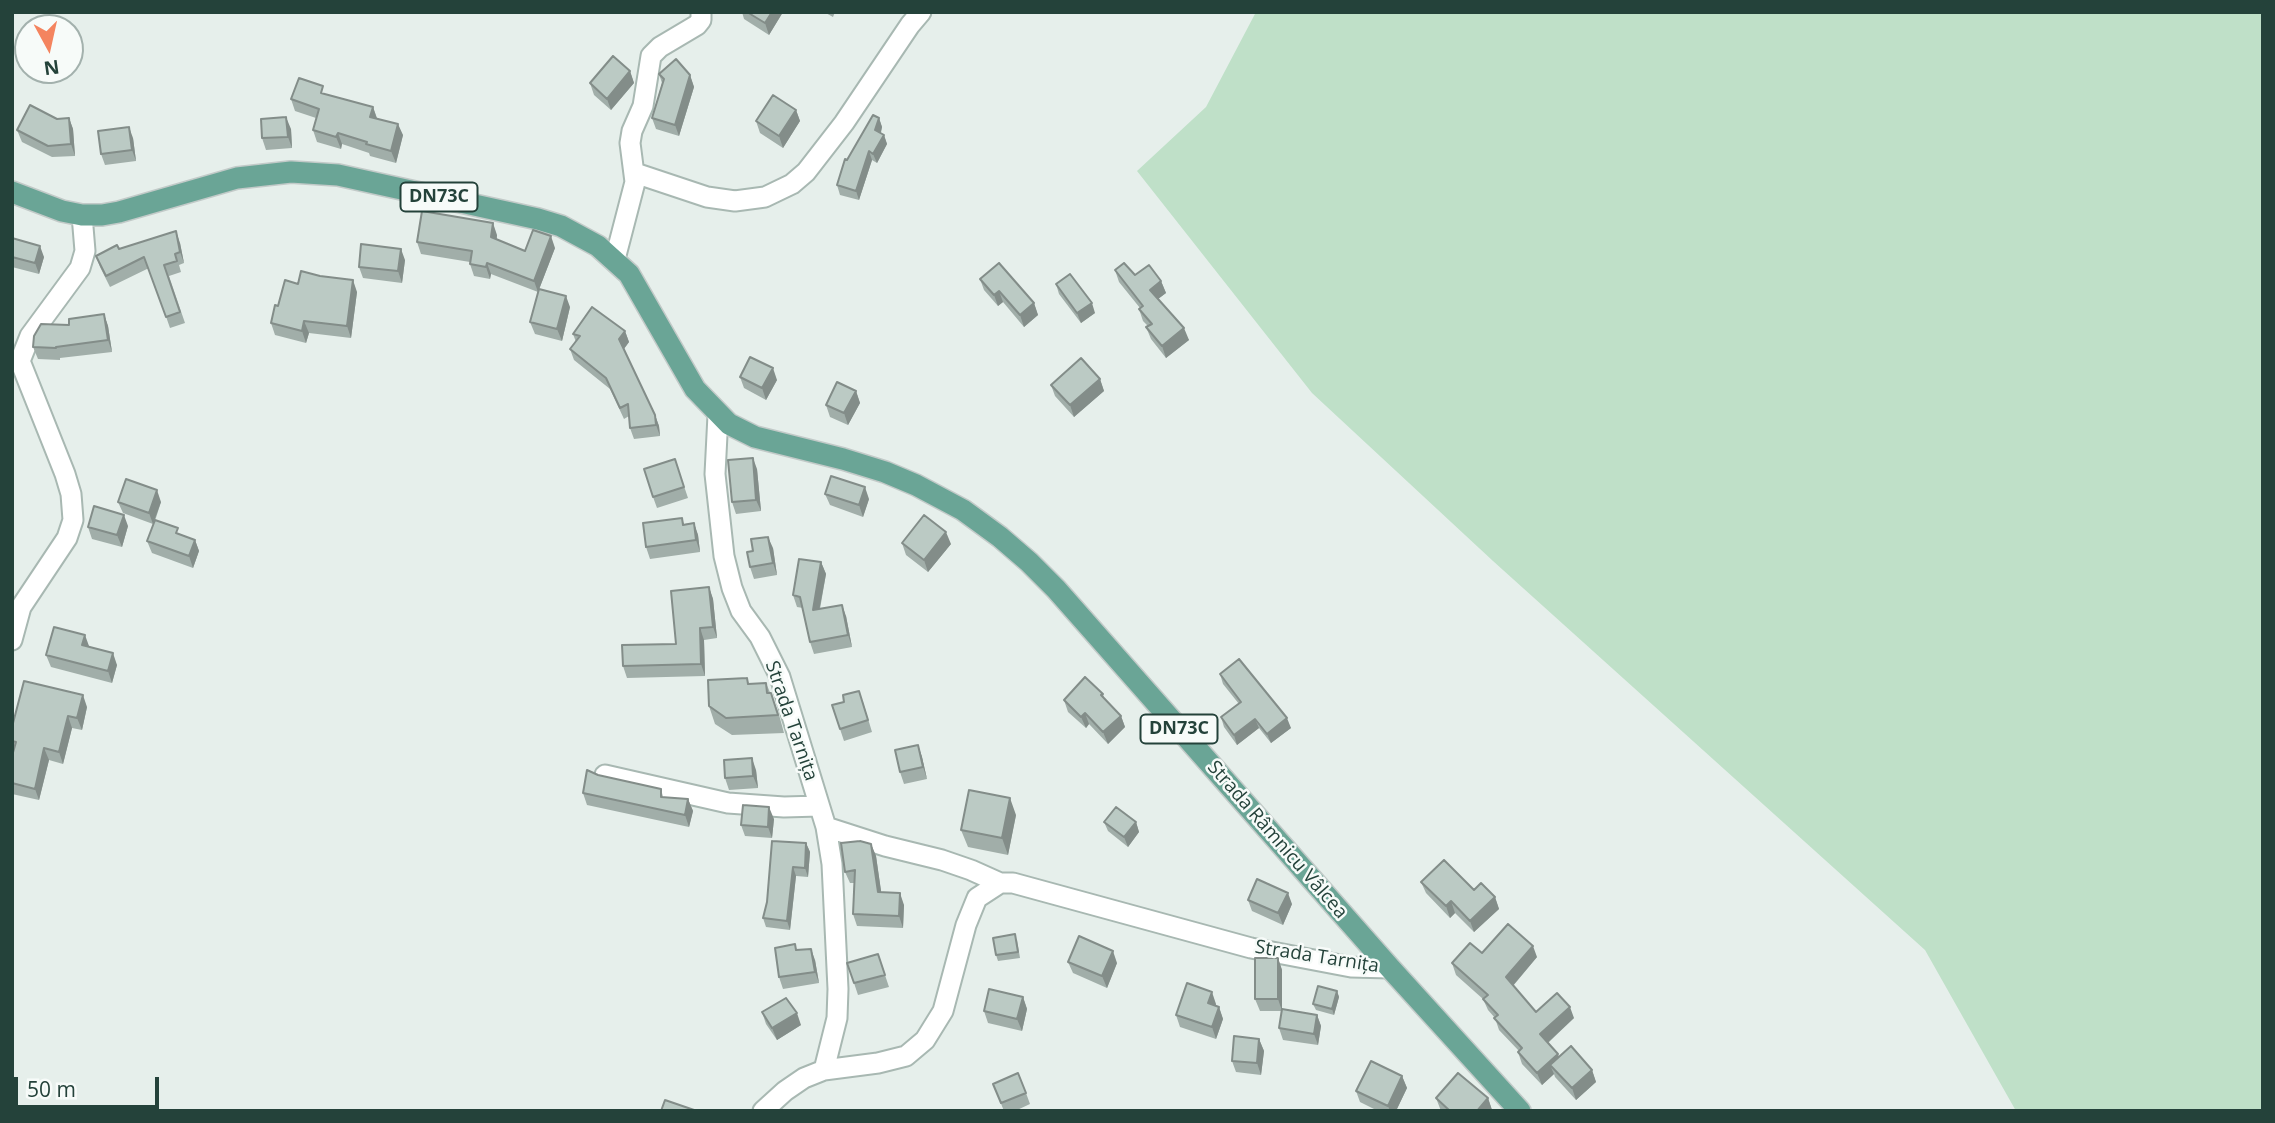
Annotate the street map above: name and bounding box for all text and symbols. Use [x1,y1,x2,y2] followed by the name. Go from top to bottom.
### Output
[14,14,84,84] north arrow
[42,54,61,82] text: N
[400,182,478,212] road number: DN73C
[760,658,822,784] street label: Strada Tarnița
[1140,714,1218,744] road number: DN73C
[1202,756,1352,924] street label: Strada Râmnicu Vâlcea
[1253,936,1381,978] street label: Strada Tarnița
[18,1064,163,1108] scale bar
[27,1075,76,1103] text: 50 m

